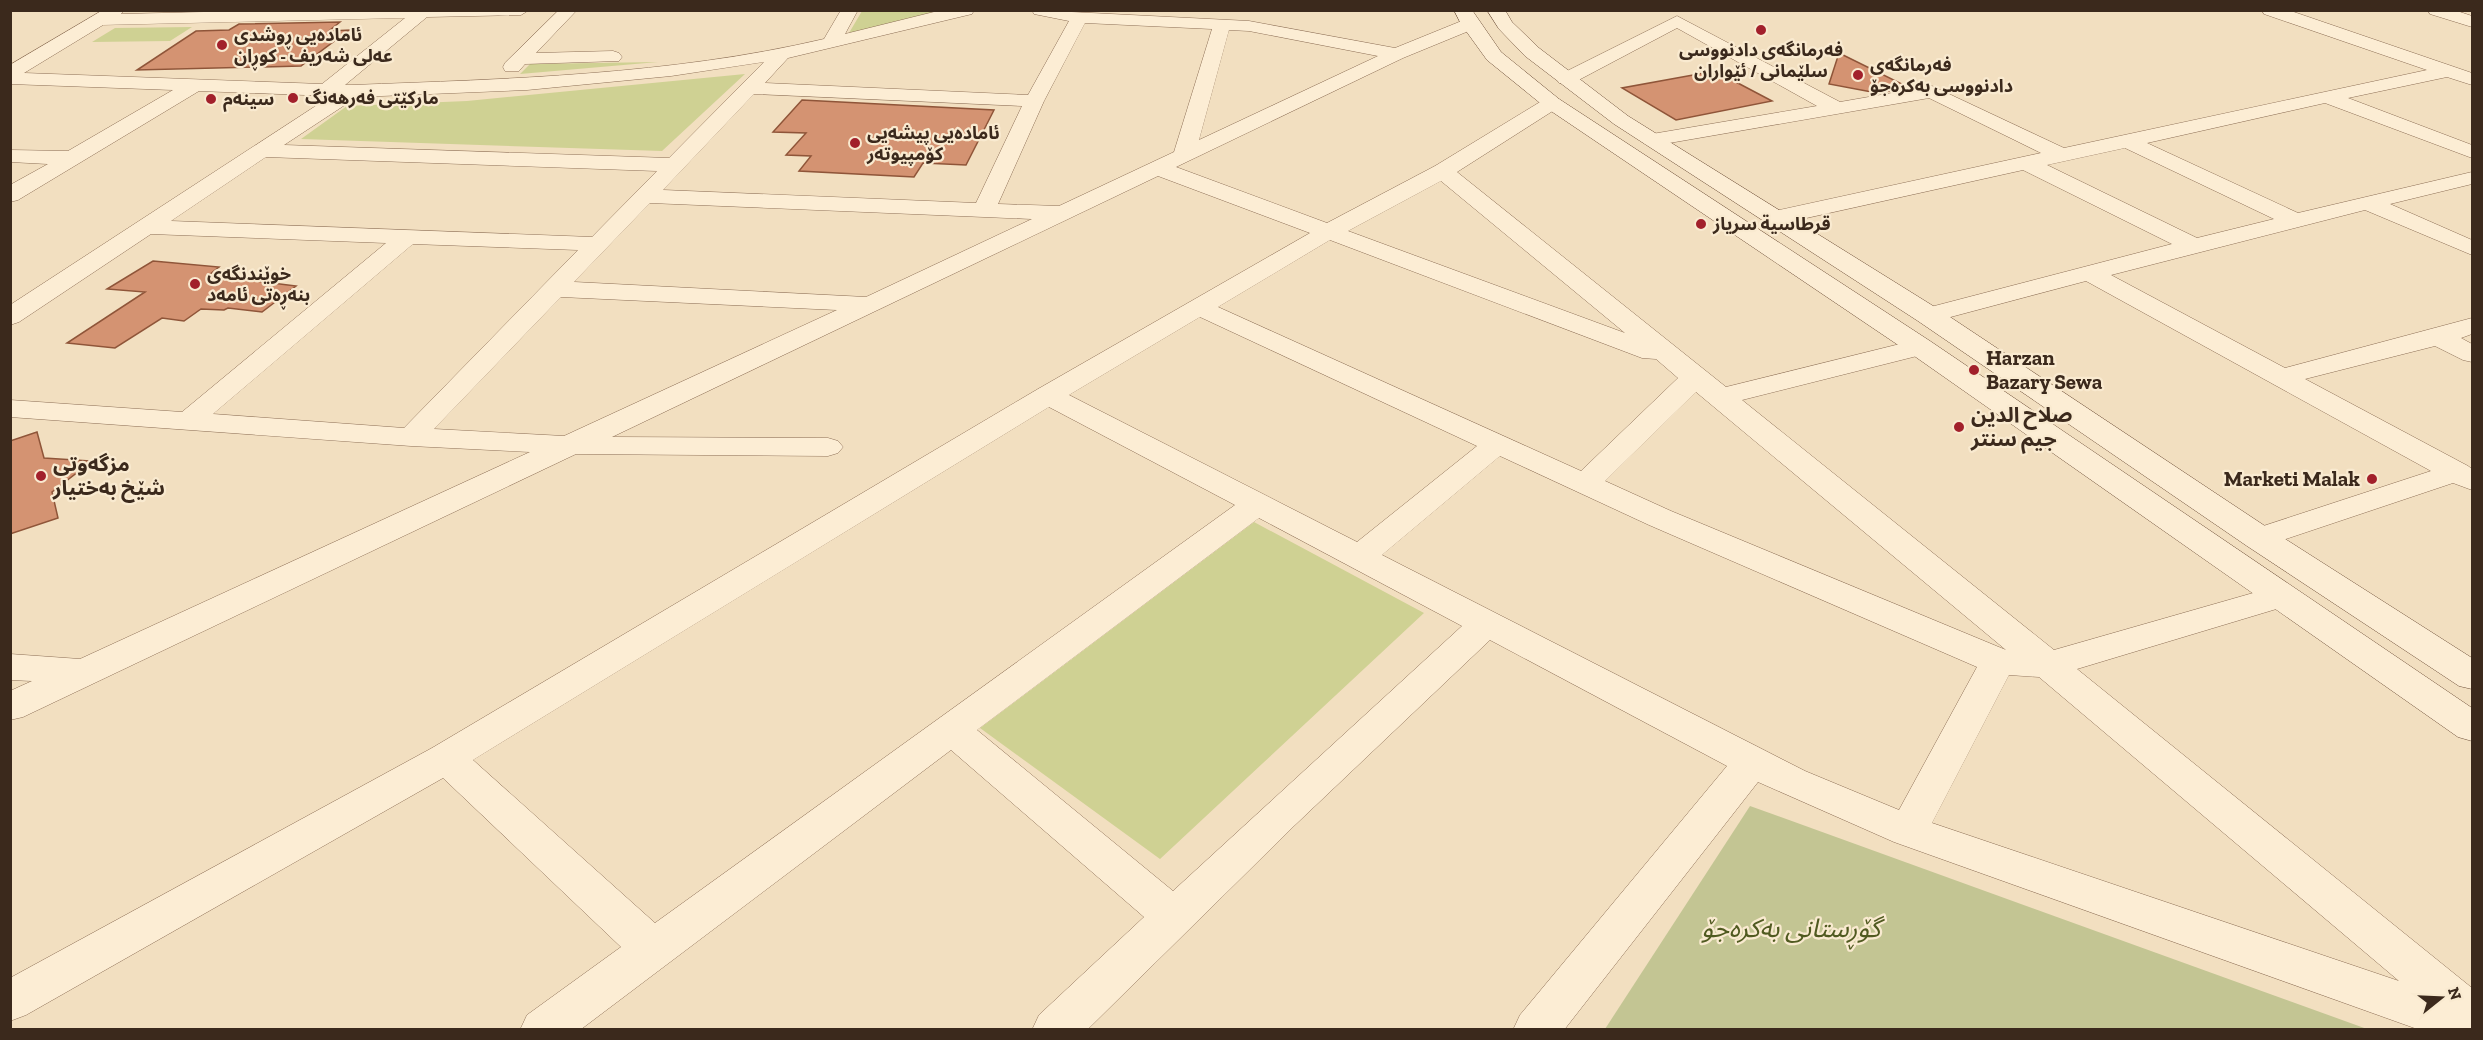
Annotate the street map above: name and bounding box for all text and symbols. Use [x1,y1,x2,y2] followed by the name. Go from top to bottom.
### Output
[1754,23,1768,37] marker: فەرمانگەی دادنووسی سلێمانی / ئێواران
[234,24,393,71] place label: ئامادەیی ڕوشدی عەلی شەریف - کوڕان
[215,38,229,52] marker: ئامادەیی ڕوشدی عەلی شەریف - کوڕان
[1679,39,1843,82] place label: فەرمانگەی دادنووسی سلێمانی / ئێواران
[1870,54,2013,97] place label: فەرمانگەی دادنووسی بەکرەجۆ
[1851,68,1865,82] marker: فەرمانگەی دادنووسی بەکرەجۆ
[305,87,439,109] place label: مارکێتی فەرهەنگ
[223,88,274,112] place label: سینەم
[286,91,300,105] marker: مارکێتی فەرهەنگ
[204,92,218,106] marker: سینەم
[866,122,1000,166] place label: ئامادەیی پیشەیی کۆمپیوتەر
[848,136,862,150] marker: ئامادەیی پیشەیی کۆمپیوتەر
[1712,213,1831,235] place label: قرطاسية سرياز
[1694,217,1708,231] marker: قرطاسية سرياز
[207,263,310,310] place label: خوێندنگەی بنەڕەتی ئامەد
[188,277,202,291] marker: خوێندنگەی بنەڕەتی ئامەد
[1986,345,2103,394] place label: Harzan Bazary Sewa
[1967,363,1981,377] marker: Harzan Bazary Sewa
[1970,402,2073,454] place label: صلاح الدين جيم سنتر
[1952,420,1966,434] marker: صلاح الدين جيم سنتر
[52,451,165,503] place label: مزگەوتی شێخ بەختیار
[2224,466,2360,491] place label: Marketi Malak
[34,469,48,483] marker: مزگەوتی شێخ بەختیار
[2365,472,2379,486] marker: Marketi Malak
[1702,912,1886,950] park label: گۆڕستانی بەکرەجۆ
[2411,968,2471,1028] north arrow
[2444,985,2466,1002] text: N

